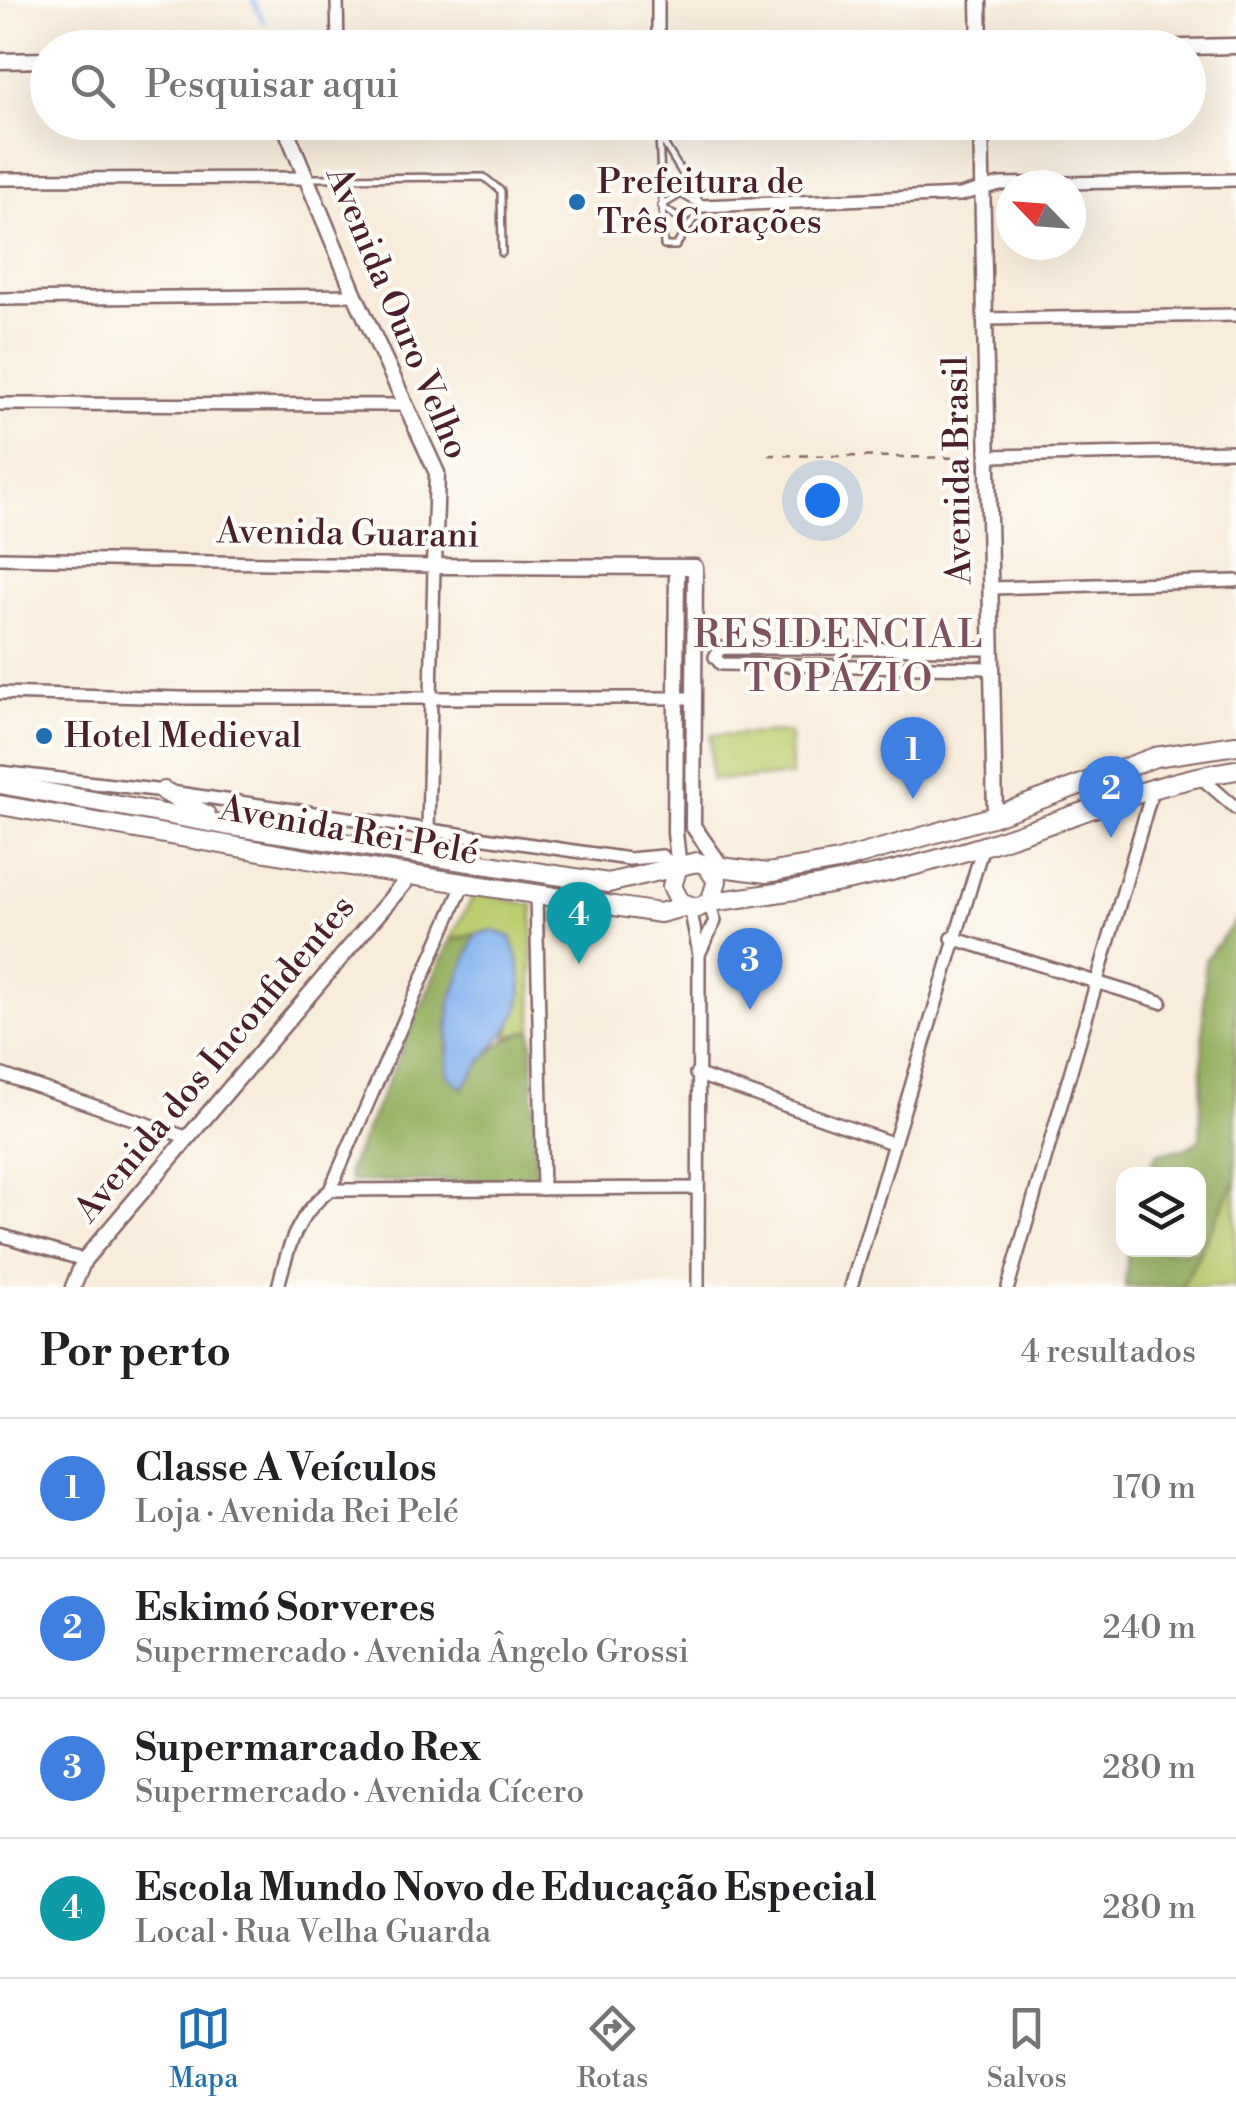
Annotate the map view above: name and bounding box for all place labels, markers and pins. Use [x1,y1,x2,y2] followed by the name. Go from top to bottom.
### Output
[597,161,822,244] place label: Prefeitura de Três Corações
[566,191,588,213] marker: Prefeitura de Três Corações
[64,715,302,758] place label: Hotel Medieval
[880,716,946,799] pin: 1
[33,725,55,747] marker: Hotel Medieval
[1078,756,1144,838] pin: 2
[546,882,612,964] pin: 4
[718,928,782,1010] pin: 3

